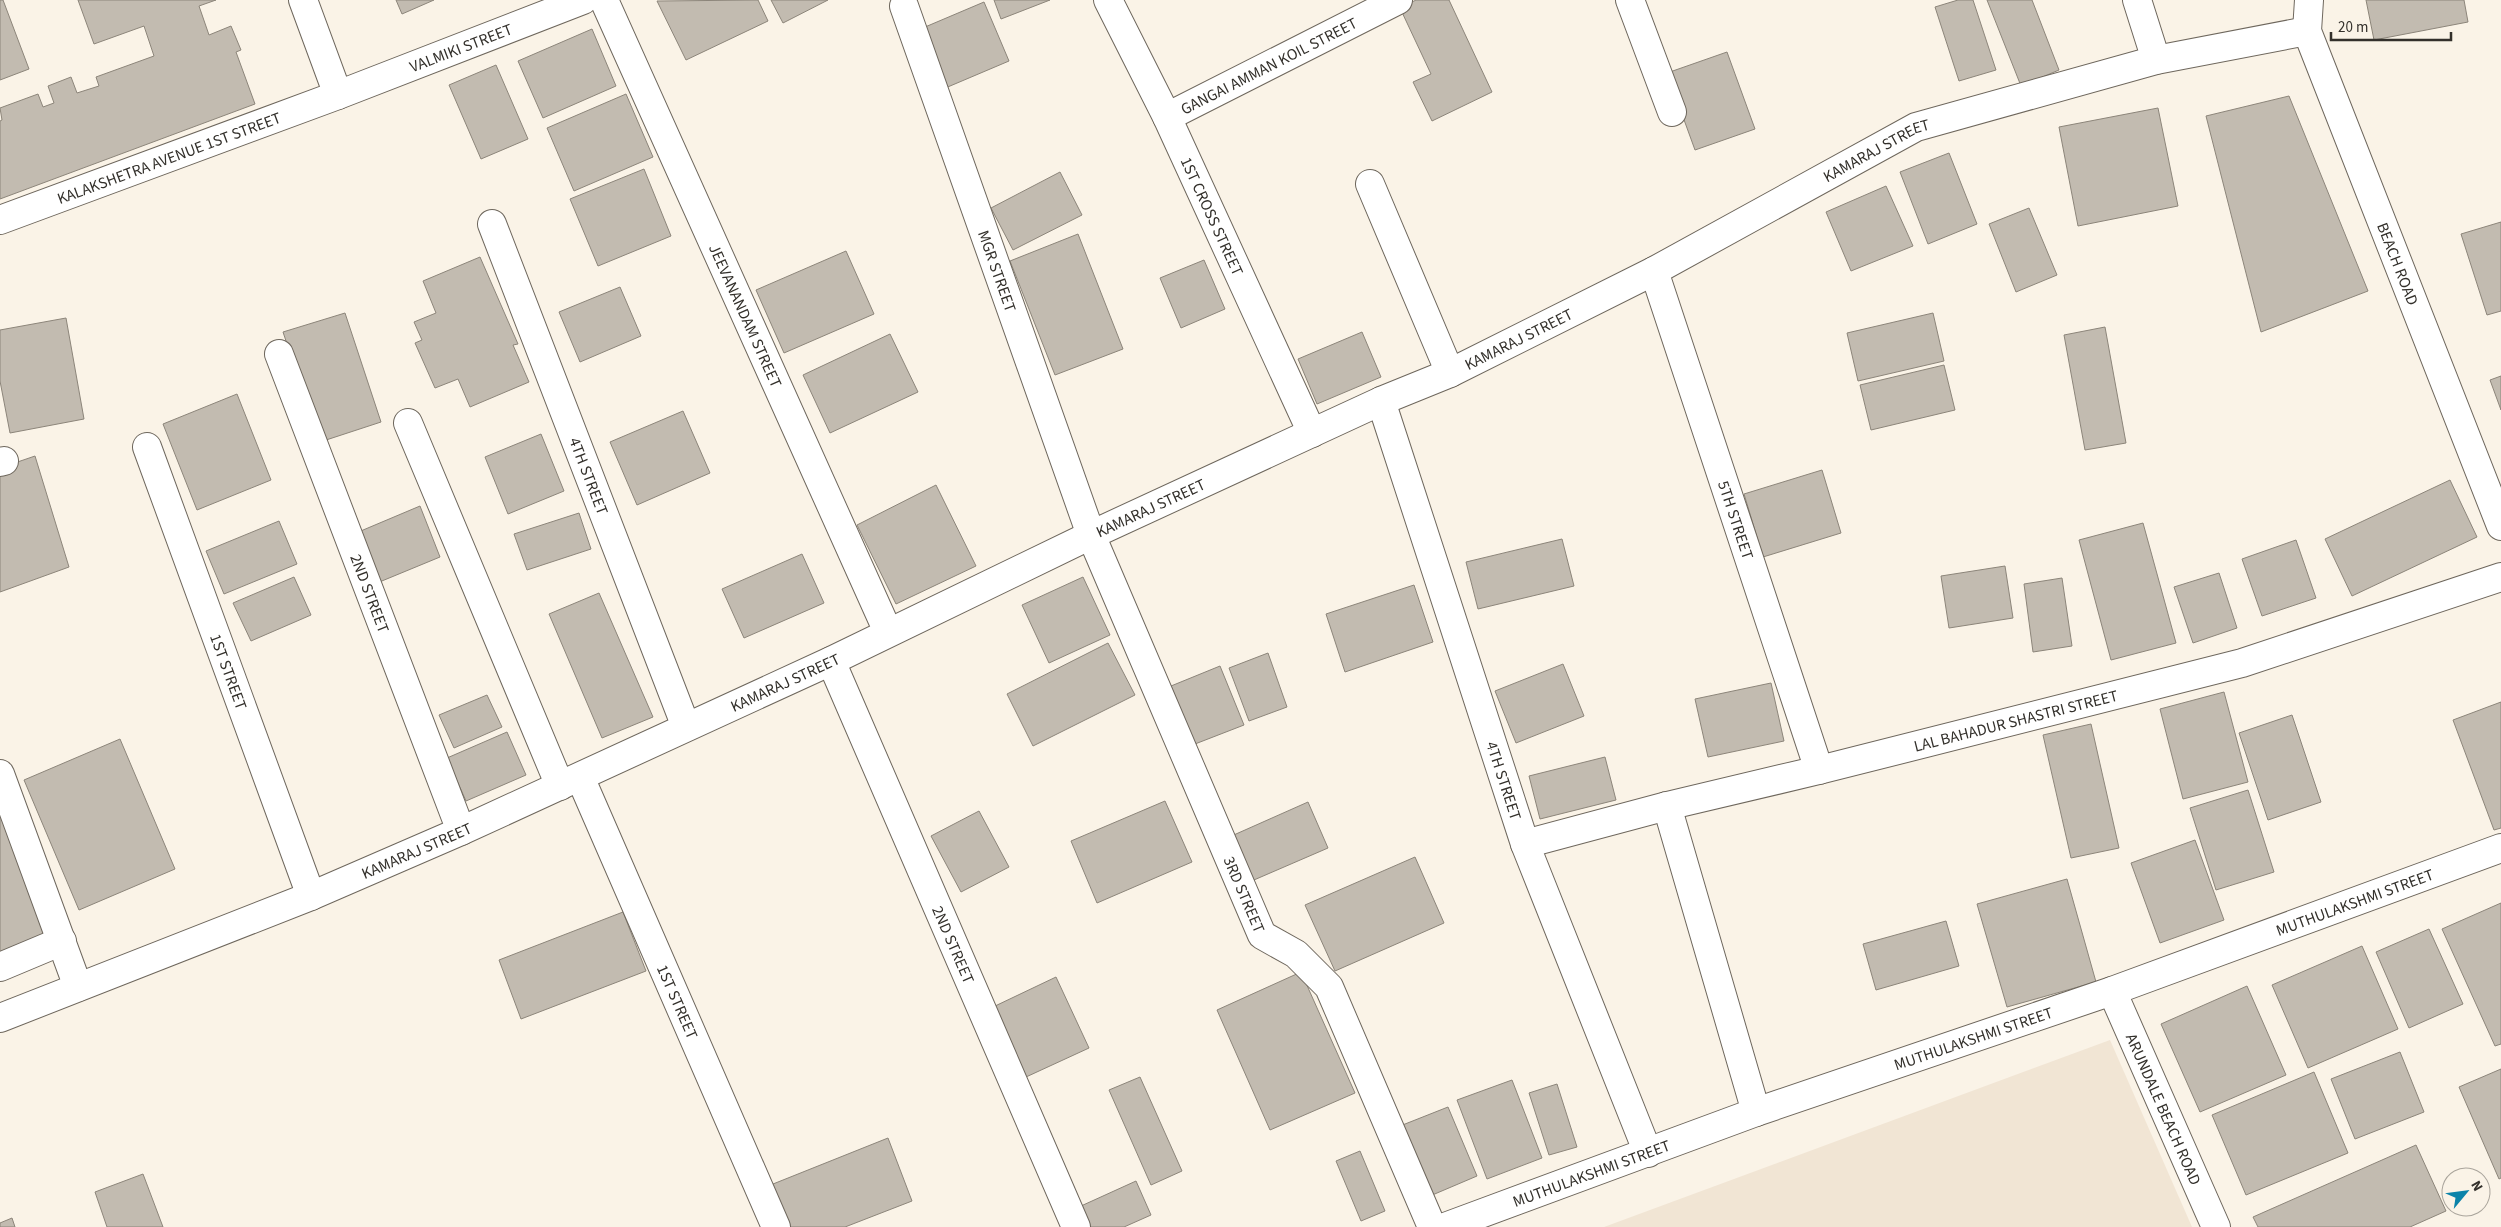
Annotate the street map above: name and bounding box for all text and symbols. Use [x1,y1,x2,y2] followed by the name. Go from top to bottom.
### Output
[2331,10,2451,42] scale bar
[1177,12,1362,120] street label: GANGAI AMMAN KOIL STREET
[2338,17,2368,38] text: 20 m
[407,18,516,78] street label: VALMIKI STREET
[54,107,285,210] street label: KALAKSHETRA AVENUE 1ST STREET
[1819,114,1933,188] street label: KAMARAJ STREET
[1175,154,1248,280] street label: 1ST CROSS STREET
[2371,219,2423,309] street label: BEACH ROAD
[972,227,1021,315] street label: MGR STREET
[703,241,787,392] street label: JEEVANANDAM STREET
[1461,303,1577,376] street label: KAMARAJ STREET
[563,434,613,519] street label: 4TH STREET
[1092,474,1209,543] street label: KAMARAJ STREET
[1712,478,1759,563] street label: 5TH STREET
[344,551,395,637] street label: 2ND STREET
[204,631,252,713] street label: 1ST STREET
[727,648,844,718] street label: KAMARAJ STREET
[1912,685,2121,758] street label: LAL BAHADUR SHASTRI STREET
[1480,739,1527,823] street label: 4TH STREET
[358,817,476,885] street label: KAMARAJ STREET
[1218,853,1270,937] street label: 3RD STREET
[2273,864,2437,942] street label: MUTHULAKSHMI STREET
[926,903,980,988] street label: 2ND STREET
[651,961,703,1043] street label: 1ST STREET
[1891,1002,2056,1076] street label: MUTHULAKSHMI STREET
[2120,1030,2206,1189] street label: ARUNDALE BEACH ROAD
[1510,1135,1674,1213] street label: MUTHULAKSHMI STREET
[2441,1167,2491,1217] north arrow
[2465,1177,2487,1195] text: N

